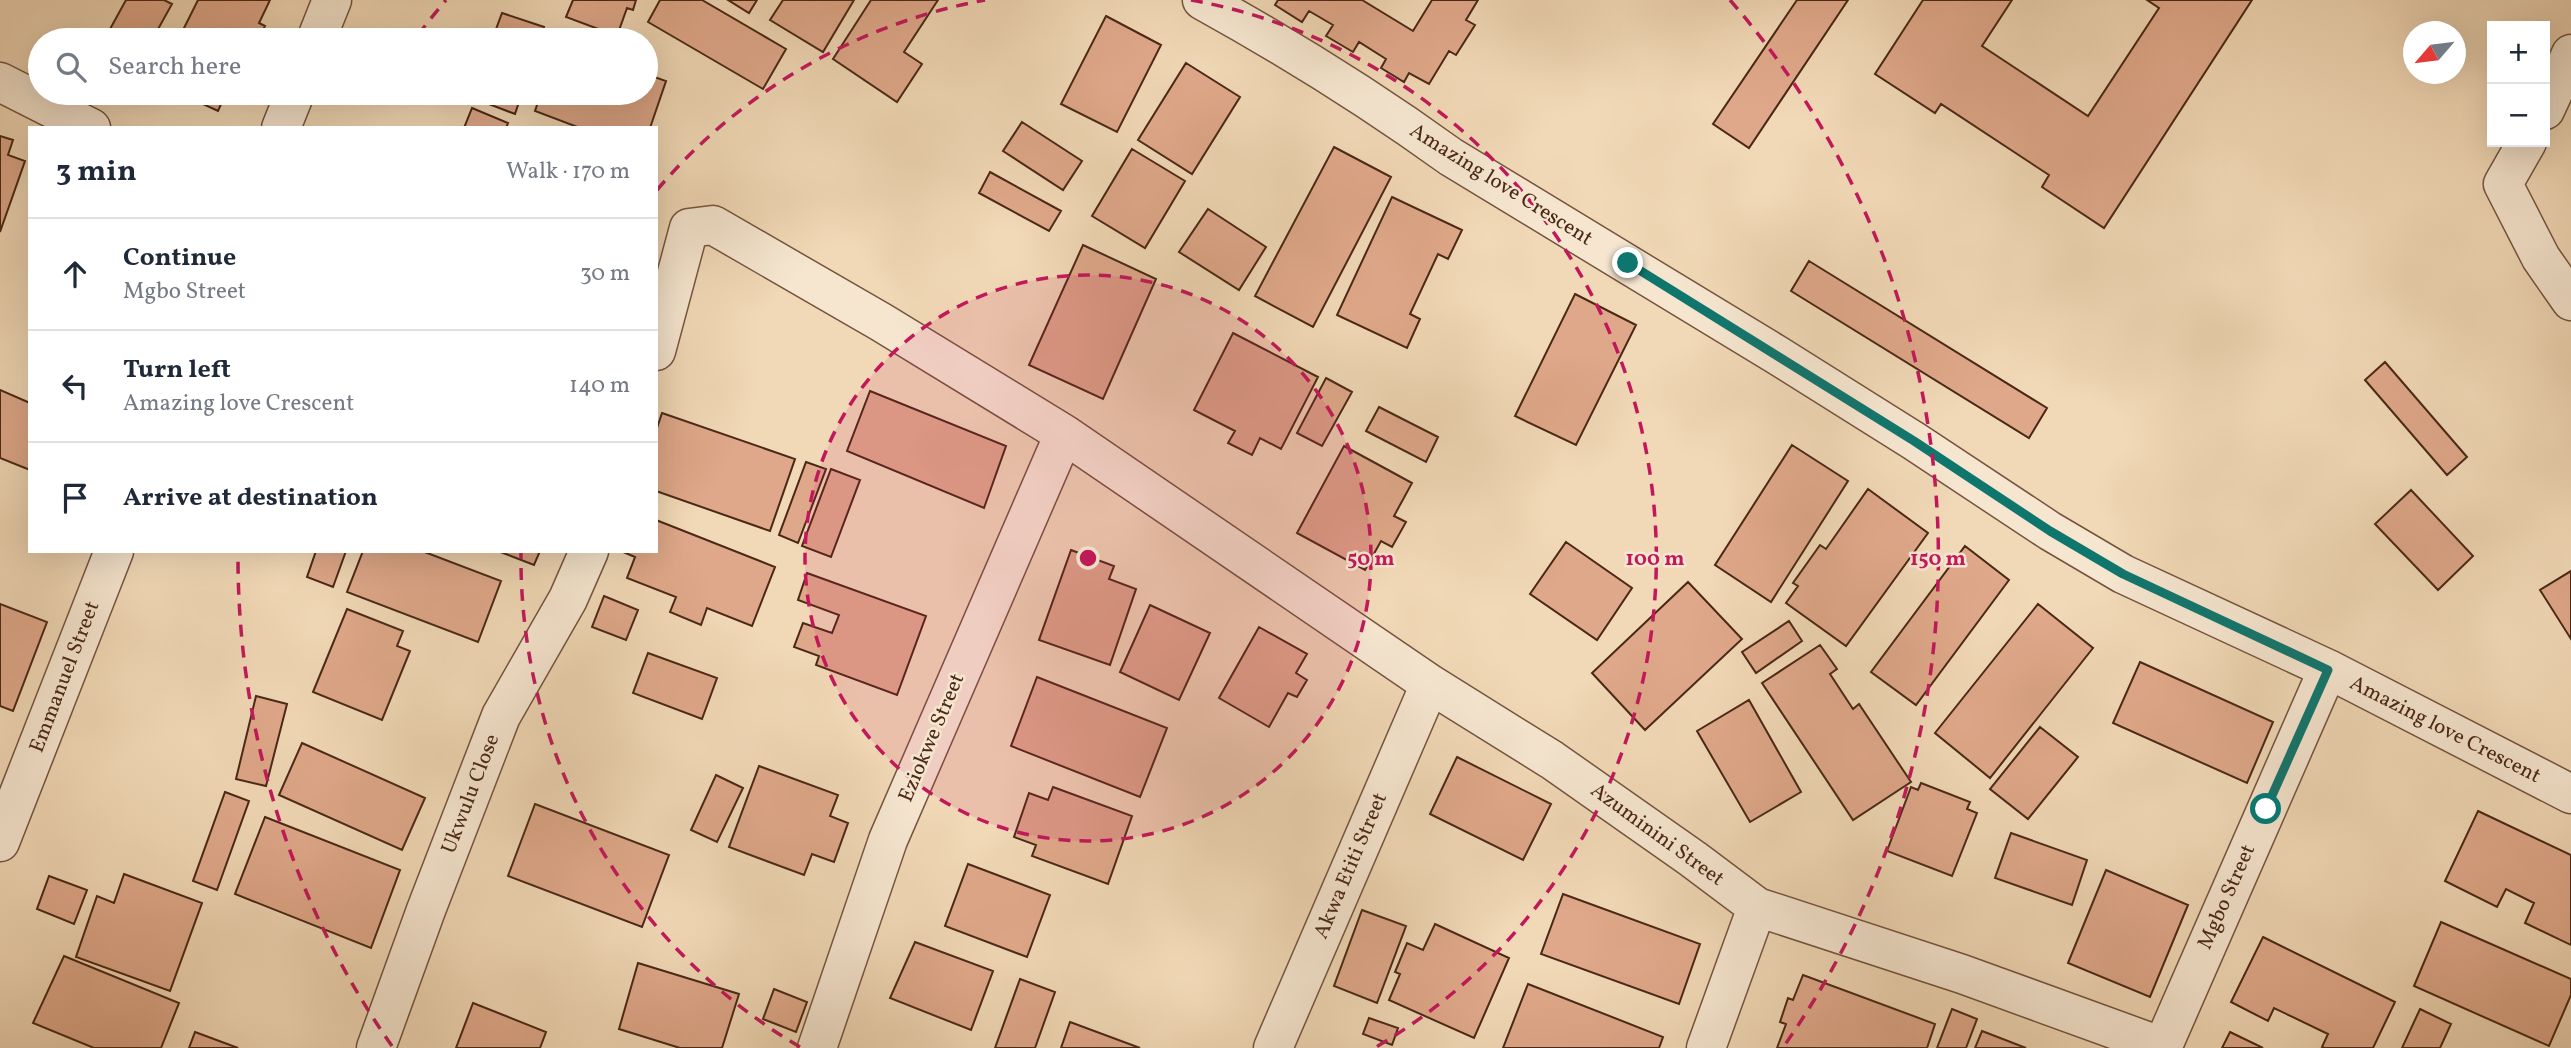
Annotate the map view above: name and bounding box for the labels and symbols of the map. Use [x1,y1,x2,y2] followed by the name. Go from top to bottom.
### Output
[2403,21,2466,84] north arrow
[1404,117,1598,253] street label: Amazing love Crescent
[1612,247,1643,278] route end
[1347,545,1395,574] text: 50 m
[1625,545,1685,574] text: 100 m
[1910,545,1966,574] text: 150 m
[1076,546,1100,570] centre of rings
[23,597,107,757] street label: Emmanuel Street
[892,669,972,807] street label: Eziokwe Street
[2344,669,2546,791] street label: Amazing love Crescent
[435,730,507,858] street label: Ukwulu Close
[1584,777,1730,893] street label: Azuminini Street
[1307,788,1395,944] street label: Akwa Etiti Street
[2250,793,2281,824] route start
[2191,840,2263,954] street label: Mgbo Street

